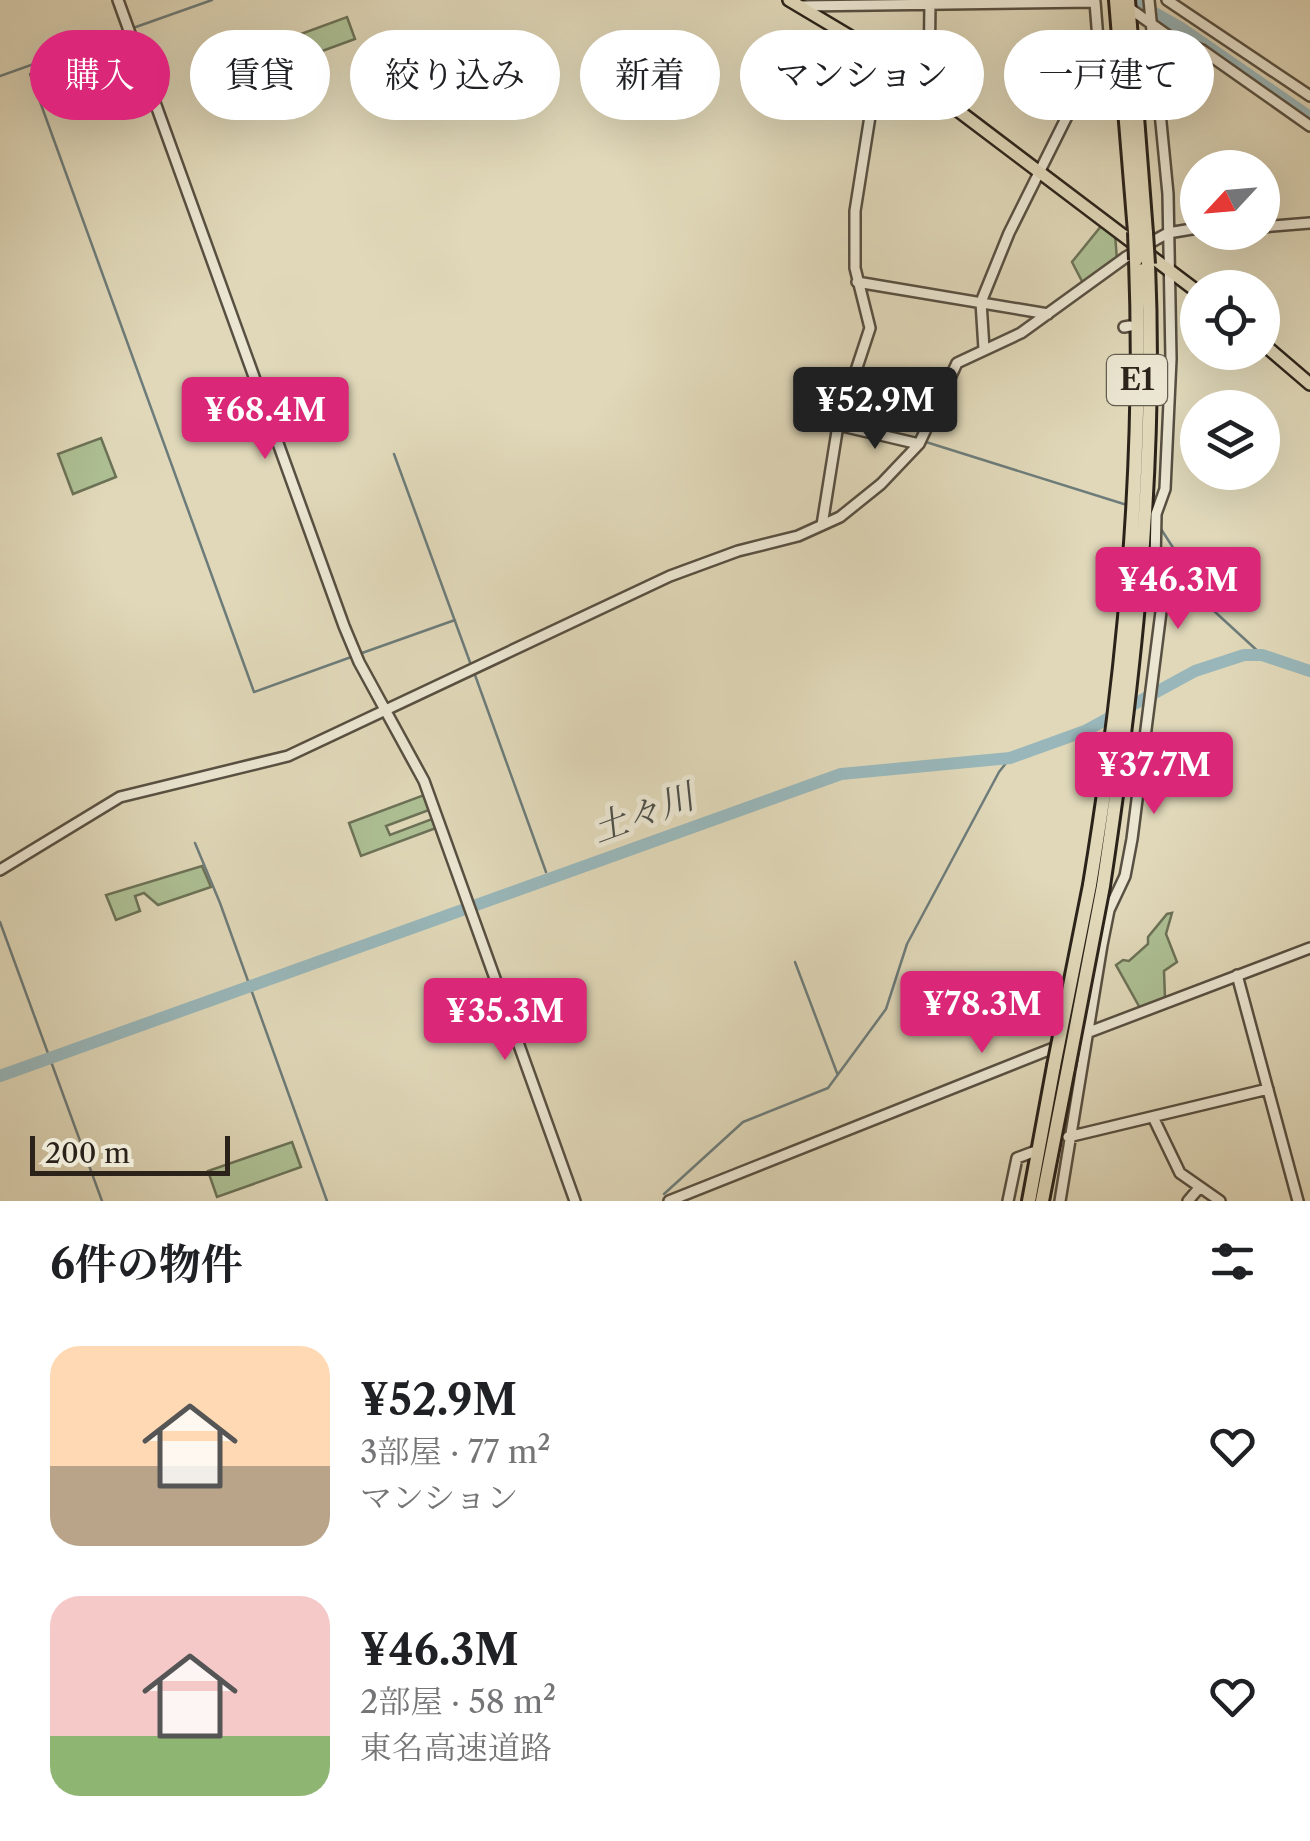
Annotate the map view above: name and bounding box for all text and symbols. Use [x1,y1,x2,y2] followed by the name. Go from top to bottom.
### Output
[30,30,170,120] chip: 購入
[190,30,330,120] chip: 賃貸
[350,30,560,120] chip: 絞り込み
[580,30,720,120] chip: 新着
[740,30,984,120] chip: マンション
[1004,30,1214,120] chip: 一戸建て
[1180,150,1280,250] north arrow
[1180,150,1280,490] map controls
[1180,270,1280,370] button: locate
[1107,355,1167,405] road number: E1
[794,367,956,452] pin: ¥52.9M
[184,377,346,462] pin: ¥68.4M
[815,380,935,419] text: ¥52.9M
[204,390,326,429] text: ¥68.4M
[1180,390,1280,490] button: layers
[1097,547,1259,632] pin: ¥46.3M
[1118,560,1238,599] text: ¥46.3M
[1073,732,1235,817] pin: ¥37.7M
[1097,745,1211,784] text: ¥37.7M
[586,773,703,851] water label: 土々川
[901,971,1063,1056] pin: ¥78.3M
[424,978,586,1063] pin: ¥35.3M
[922,984,1042,1023] text: ¥78.3M
[446,991,564,1030] text: ¥35.3M
[30,1131,230,1176] scale bar
[45,1136,130,1170] text: 200 m
[1205,1234,1260,1289] icon: filters
[50,1238,243,1290] text: 6件の物件
[360,1374,517,1426] text: ¥52.9M
[130,1386,250,1506] icon: home
[1205,1419,1260,1474] icon: heart
[360,1432,551,1471] text: 3部屋 · 77 m²
[360,1478,519,1517] text: マンション
[360,1624,519,1676] text: ¥46.3M
[130,1636,250,1756] icon: home
[1205,1669,1260,1724] icon: heart
[360,1682,556,1721] text: 2部屋 · 58 m²
[360,1728,552,1767] text: 東名高速道路

